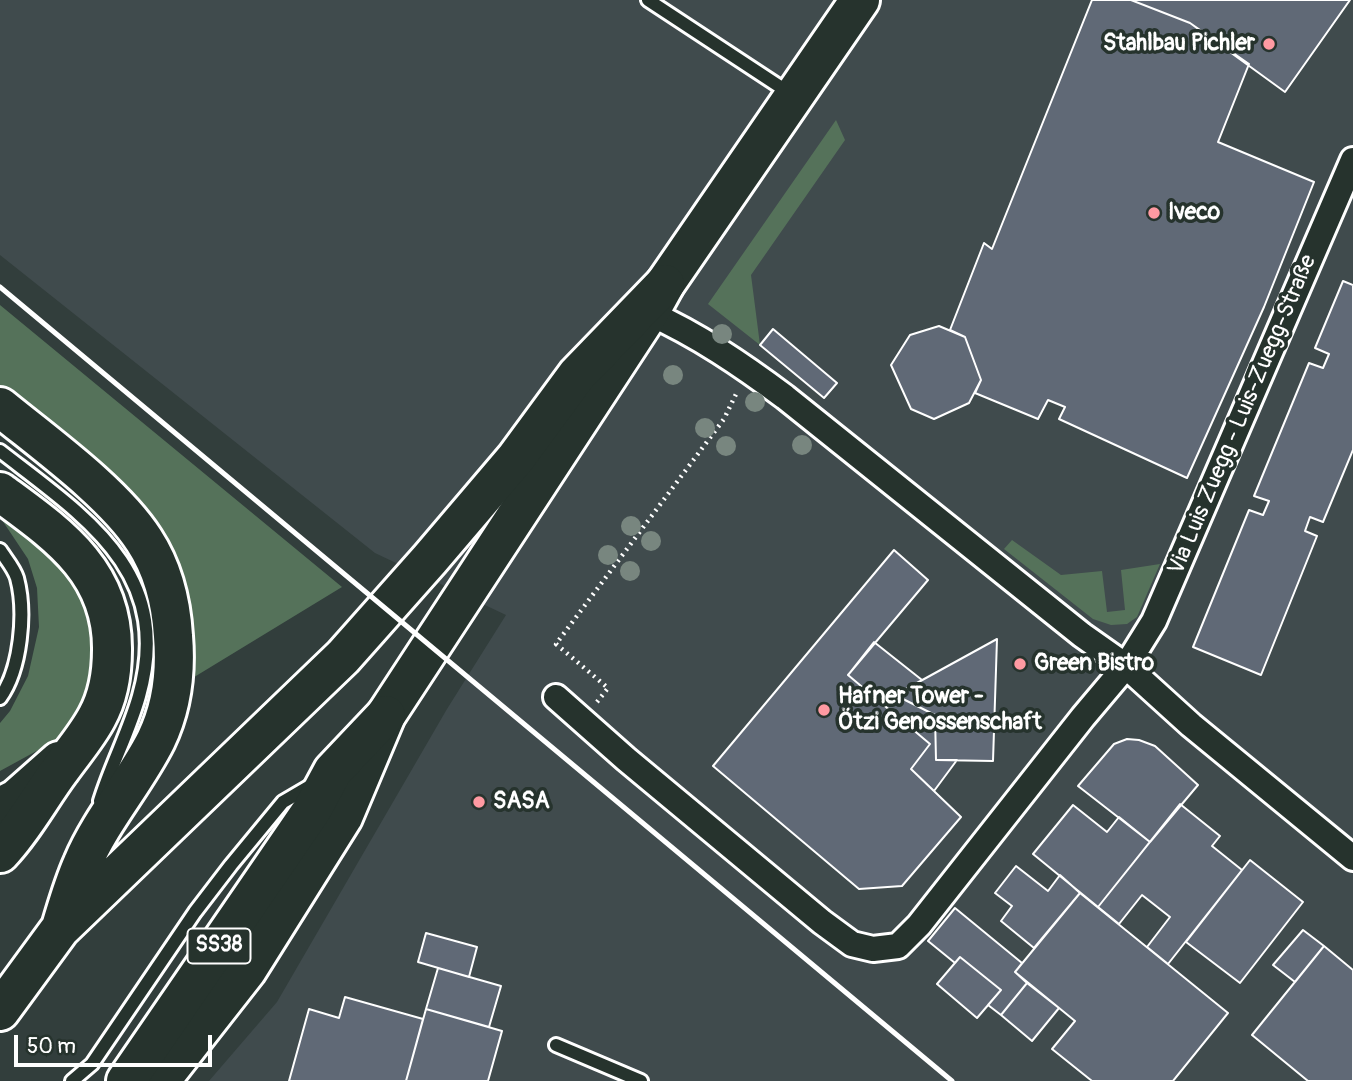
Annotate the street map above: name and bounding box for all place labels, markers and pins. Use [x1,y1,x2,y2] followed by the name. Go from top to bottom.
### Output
[1103,30,1255,58] place label: Stahlbau Pichler
[1261,36,1277,52] marker: Stahlbau Pichler
[1168,199,1220,227] place label: Iveco
[1146,205,1162,221] marker: Iveco
[1034,650,1154,678] place label: Green Bistro
[1012,656,1028,672] marker: Green Bistro
[838,683,1042,737] place label: Hafner Tower - Ötzi Genossenschaft
[816,702,832,718] marker: Hafner Tower - Ötzi Genossenschaft
[493,788,550,816] place label: SASA
[471,794,487,810] marker: SASA

